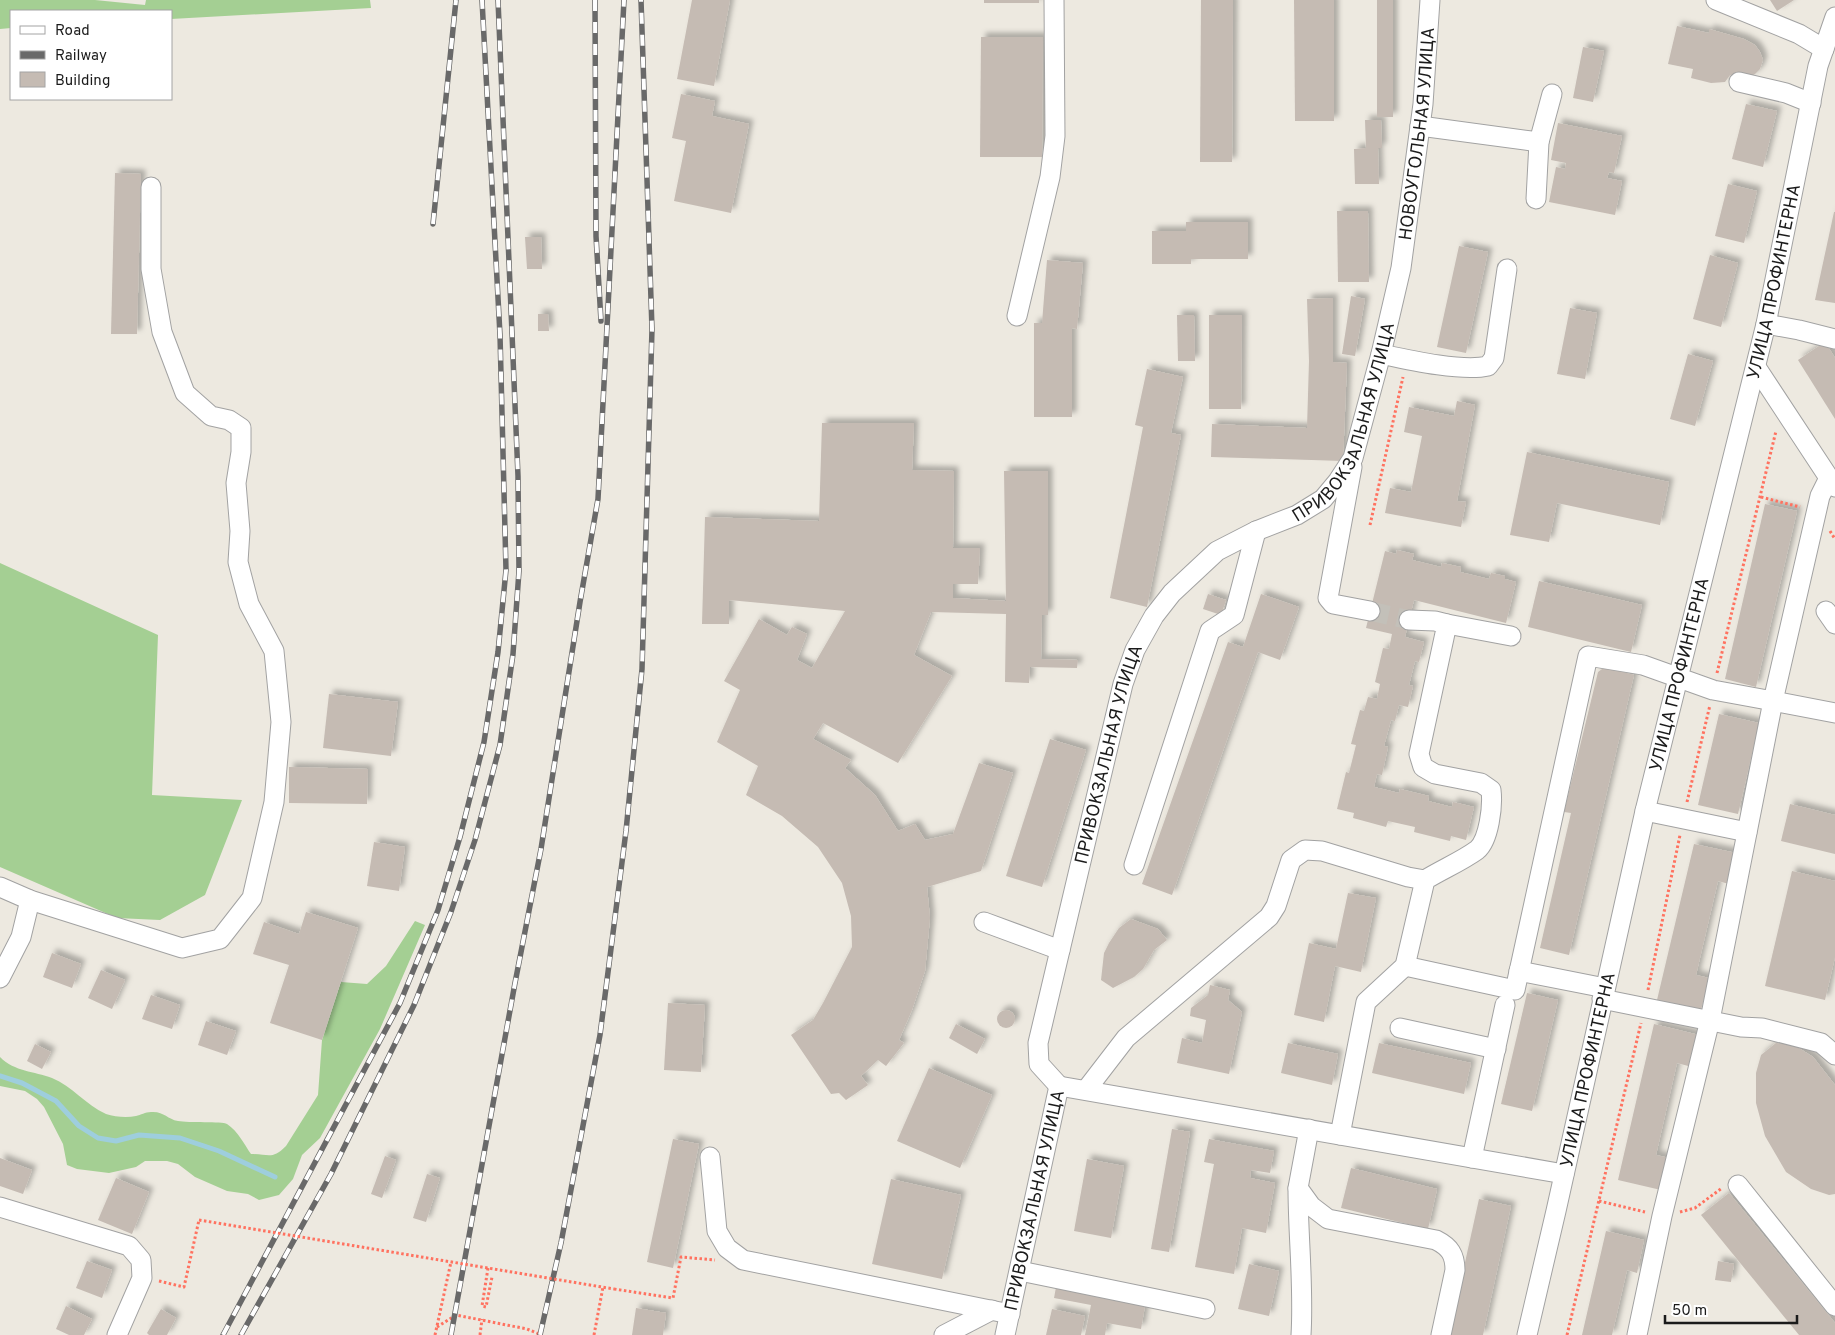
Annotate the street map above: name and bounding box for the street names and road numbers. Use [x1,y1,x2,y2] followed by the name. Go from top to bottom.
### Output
[1395,26,1441,242] street label: НОВОУГОЛЬНАЯ УЛИЦА
[1743,182,1807,382] street label: УЛИЦА ПРОФИНТЕРНА
[1288,320,1401,528] street label: ПРИВОКЗАЛЬНАЯ УЛИЦА
[1645,575,1716,774] street label: УЛИЦА ПРОФИНТЕРНА
[1071,642,1149,867] street label: ПРИВОКЗАЛЬНАЯ УЛИЦА
[1556,970,1622,1170] street label: УЛИЦА ПРОФИНТЕРНА
[1001,1088,1071,1313] street label: ПРИВОКЗАЛЬНАЯ УЛИЦА

